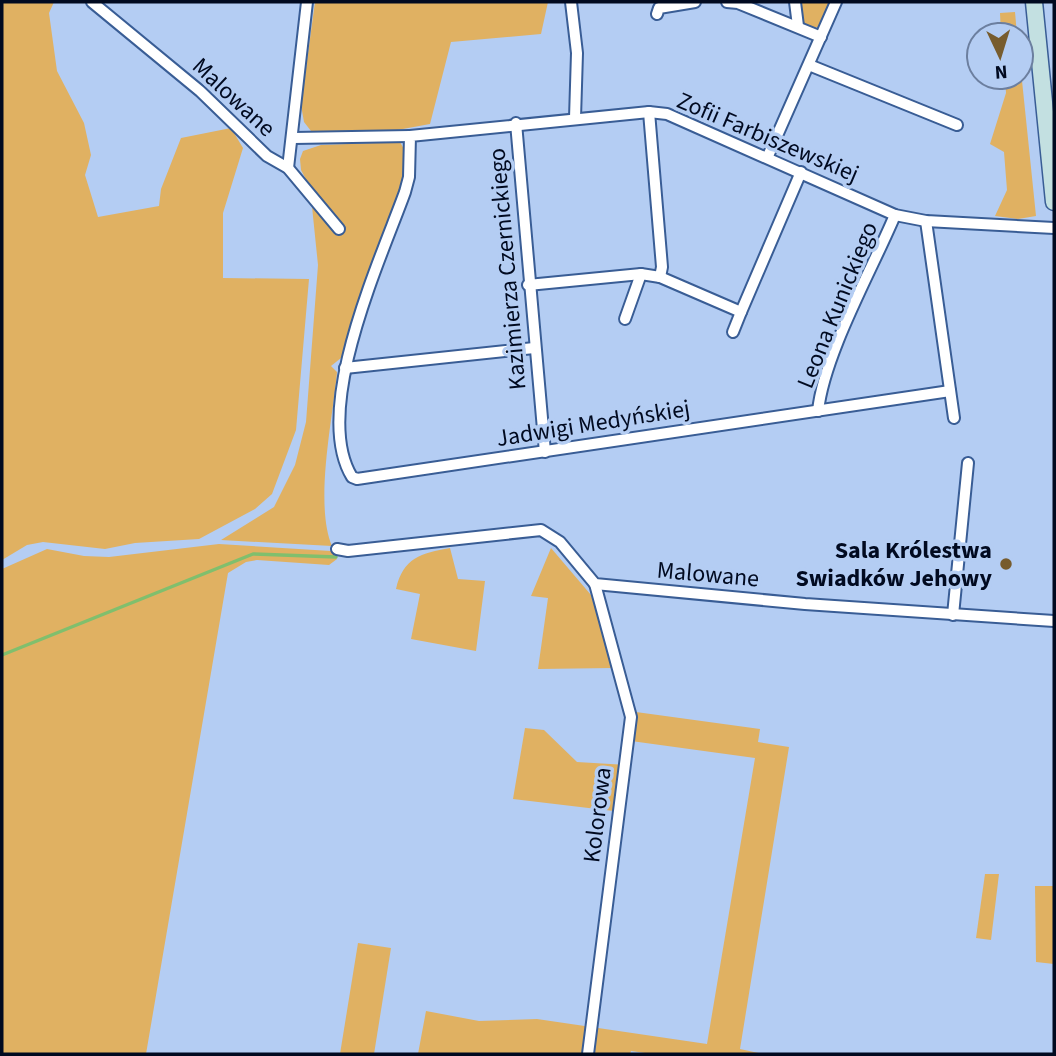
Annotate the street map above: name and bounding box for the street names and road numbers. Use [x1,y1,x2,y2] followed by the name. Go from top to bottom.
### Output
[184,50,283,145] street label: Malowane
[671,83,864,192] street label: Zofii Farbiszewskiej
[479,147,536,391] street label: Kazimierza Czernickiego
[788,217,887,394] street label: Leona Kunickiego
[494,391,692,456] street label: Jadwigi Medyńskiej
[655,553,761,596] street label: Malowane
[574,765,621,865] street label: Kolorowa

